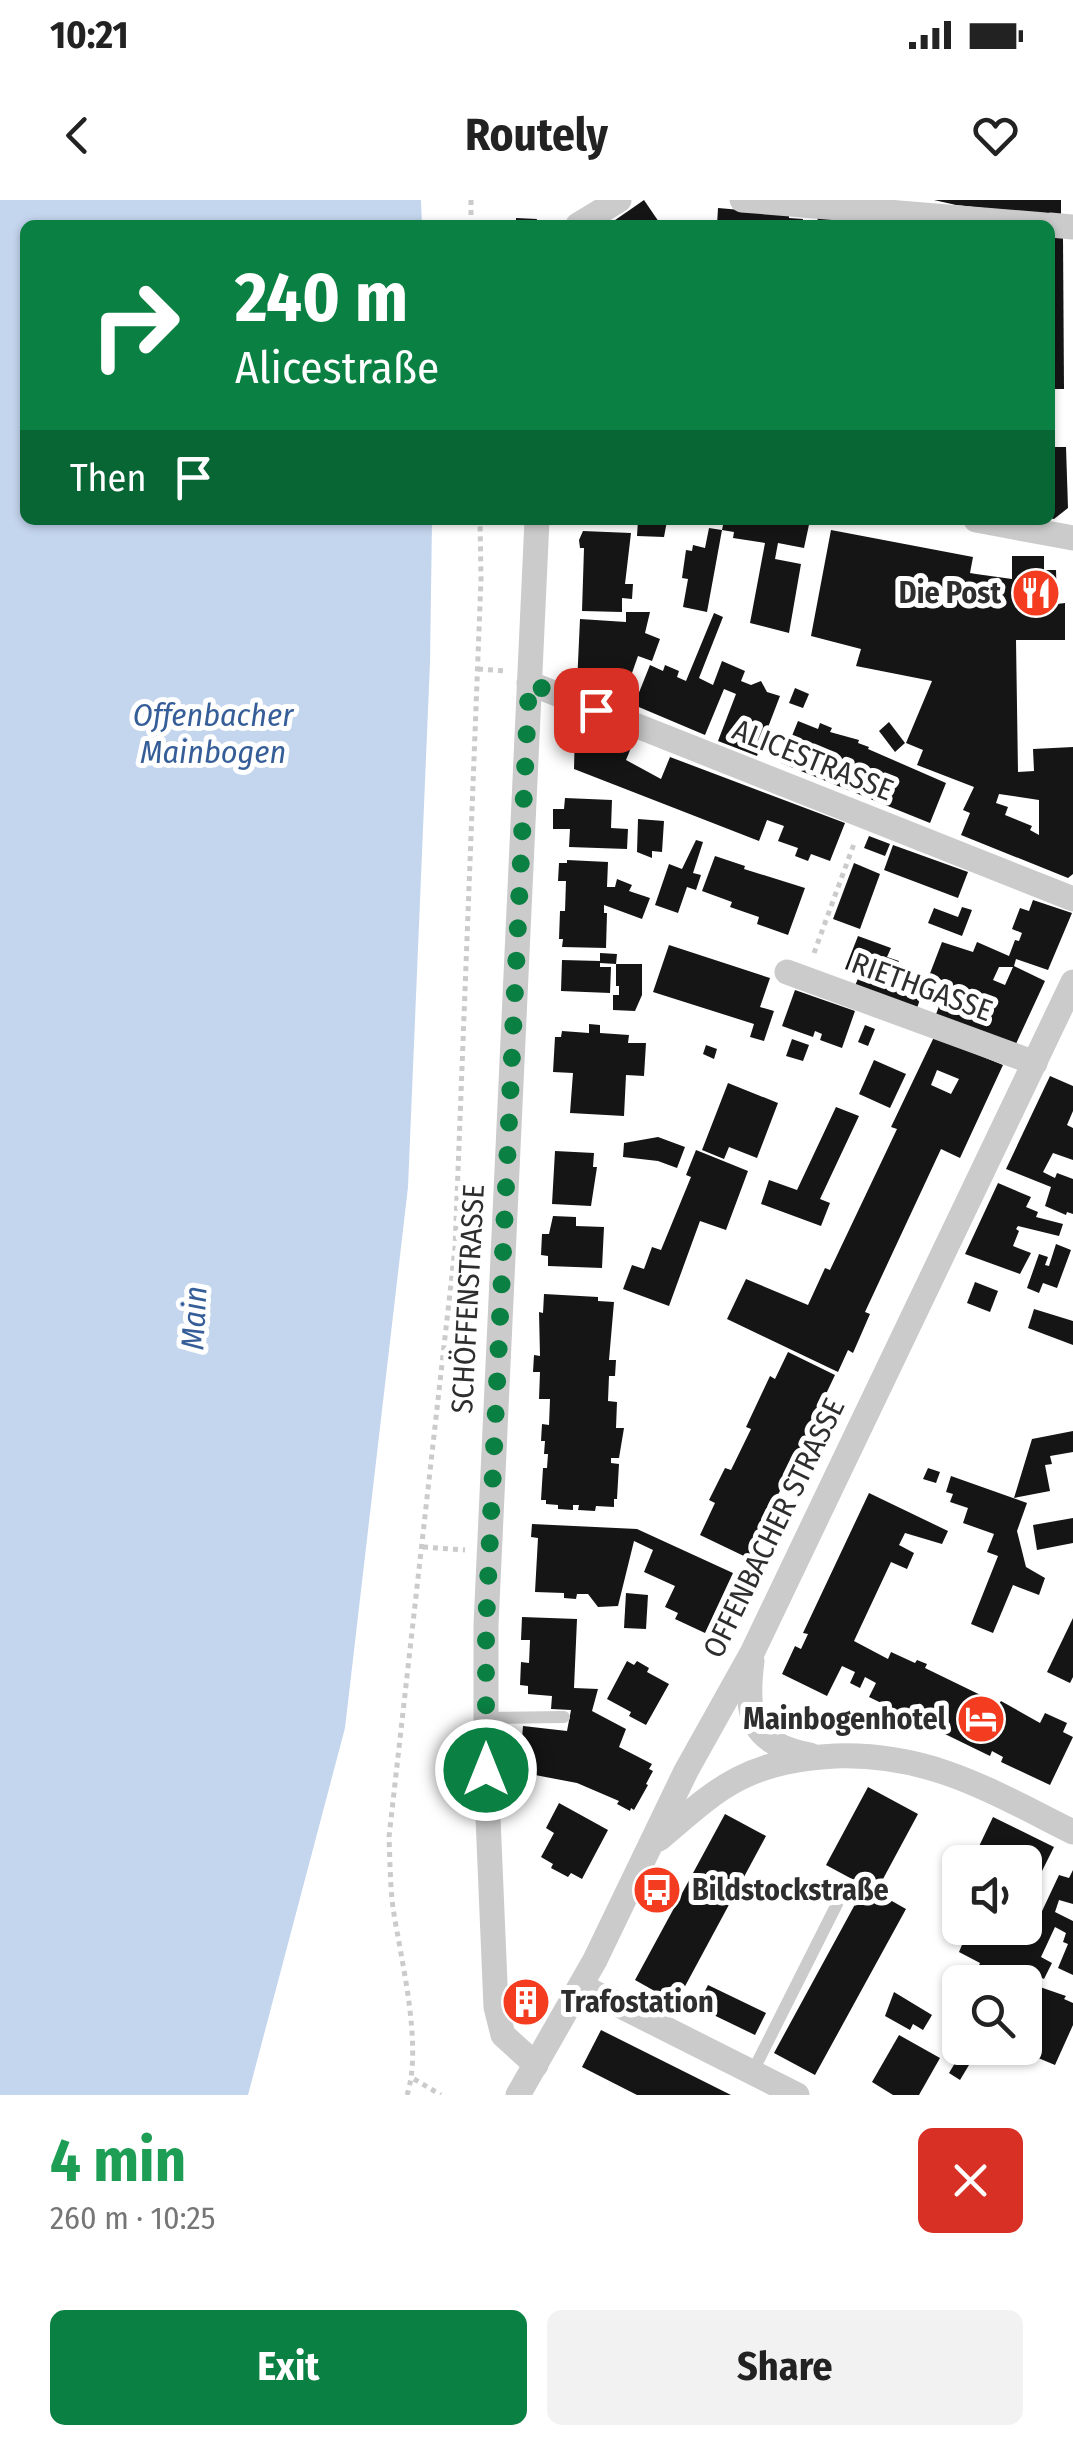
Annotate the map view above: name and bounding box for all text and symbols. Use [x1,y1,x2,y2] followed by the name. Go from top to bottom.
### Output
[50,12,129,58] text: 10:21
[50,108,105,163] icon: back
[465,108,608,162] text: Routely
[968,108,1023,163] icon: heart
[235,256,408,340] text: 240 m
[70,260,200,390] icon: right
[235,341,439,395] text: Alicestraße
[166,450,221,505] icon: arrive
[70,455,146,501] text: Then
[1010,567,1062,619] restaurant icon: Die Post
[899,575,1001,611] place label: Die Post
[554,668,639,753] pin
[569,683,624,738] icon: arrive
[133,696,294,771] water label: Offenbacher Mainbogen
[728,712,898,808] street label: ALICESTRASSE
[847,945,997,1029] street label: RIETHGASSE
[444,1184,492,1414] street label: SCHÖFFENSTRASSE
[173,1285,215,1351] water label: Main
[696,1393,852,1663] street label: OFFENBACHER STRASSE
[955,1693,1007,1745] hotel icon: Mainbogenhotel
[743,1701,947,1737] place label: Mainbogenhotel
[434,1718,538,1822] position arrow
[942,1845,1042,2065] map controls
[942,1845,1042,1945] button: sound
[631,1864,683,1916] bus stop icon: Bildstockstraße
[692,1872,889,1908] place label: Bildstockstraße
[942,1965,1042,2065] button: search
[500,1976,552,2028] building icon: Trafostation
[561,1984,714,2020] place label: Trafostation
[50,2125,186,2197] text: 4 min
[918,2128,1023,2233] button: close
[50,2199,215,2237] text: 260 m · 10:25
[50,2310,527,2425] button: Exit
[547,2310,1023,2425] button: Share

